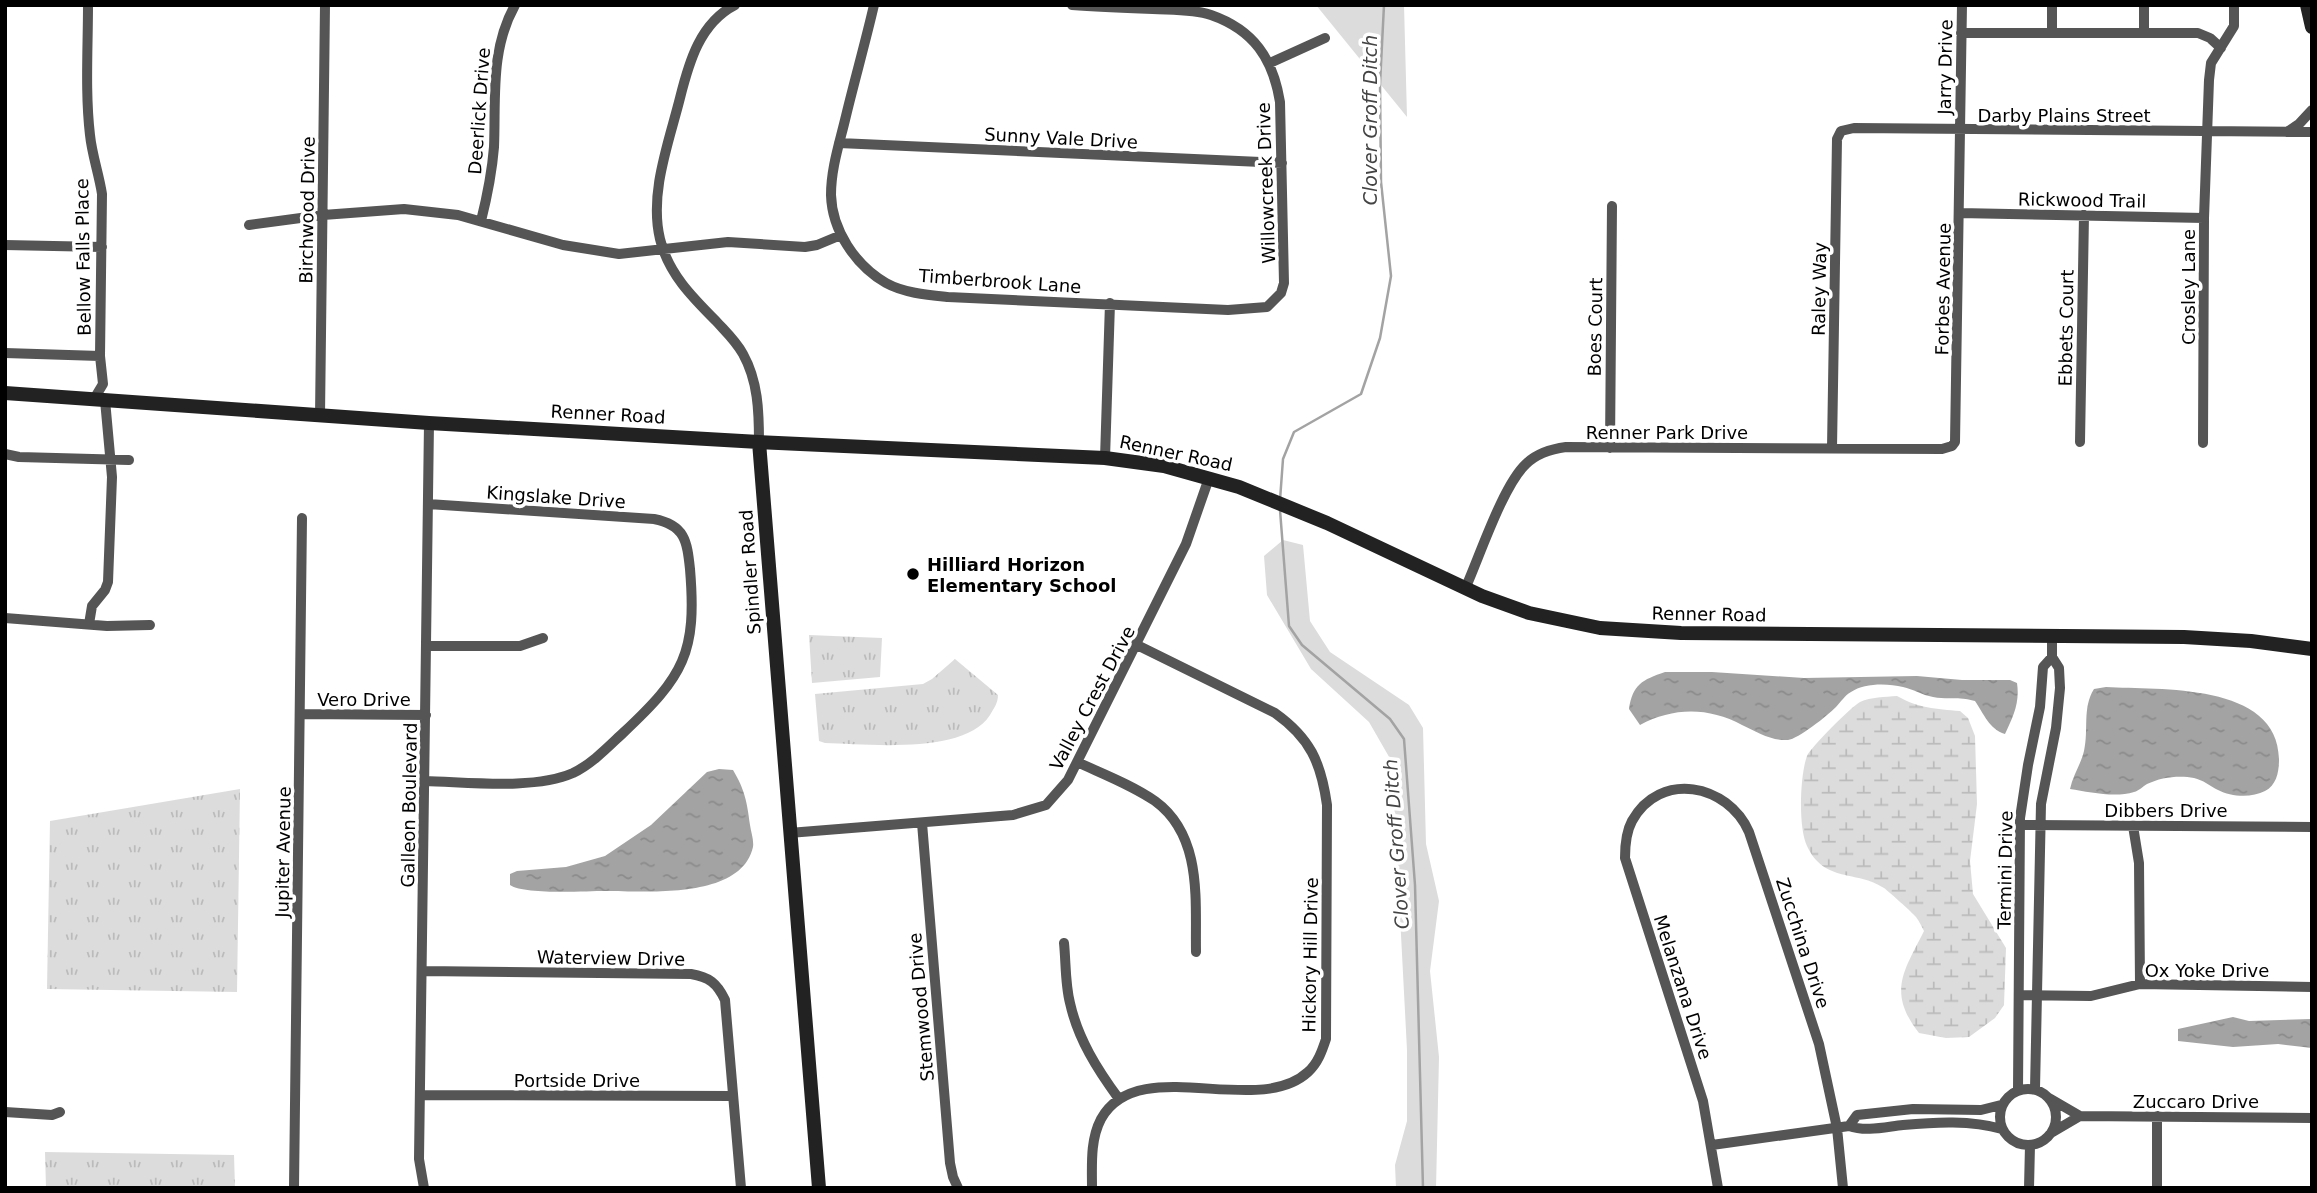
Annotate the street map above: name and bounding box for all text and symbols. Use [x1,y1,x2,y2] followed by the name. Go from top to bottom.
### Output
[1934,19,1956,116] street label: Jarry Drive
[1359,35,1381,205] water label: Clover Groff Ditch
[464,47,494,175] street label: Deerlick Drive
[1253,102,1279,264] street label: Willowcreek Drive
[1977,105,2151,126] street label: Darby Plains Street
[984,123,1138,153] street label: Sunny Vale Drive
[295,136,319,284] street label: Birchwood Drive
[71,178,95,336] street label: Bellow Falls Place
[2018,188,2146,212] street label: Rickwood Trail
[1931,223,1955,355] street label: Forbes Avenue
[2178,229,2199,345] street label: Crosley Lane
[1808,242,1830,336] street label: Raley Way
[917,265,1082,297] street label: Timberbrook Lane
[2054,269,2078,387] street label: Ebbets Court
[1584,277,1606,377] street label: Boes Court
[550,401,666,427] street label: Renner Road
[1586,422,1748,443] street label: Renner Park Drive
[1118,431,1234,475] street label: Renner Road
[486,482,626,512] street label: Kingslake Drive
[735,509,765,635] street label: Spindler Road
[927,554,1116,596] place label: Hilliard Horizon Elementary School
[905,566,921,582] marker: Hilliard Horizon Elementary School
[1651,602,1767,626] street label: Renner Road
[1045,622,1139,774] street label: Valley Crest Drive
[317,689,411,710] street label: Vero Drive
[397,722,421,888] street label: Galleon Boulevard
[1379,758,1413,930] water label: Clover Groff Ditch
[271,786,295,919] street label: Jupiter Avenue
[2104,800,2228,821] street label: Dibbers Drive
[1993,810,2017,931] street label: Termini Drive
[1772,875,1834,1011] street label: Zucchina Drive
[1298,877,1322,1033] street label: Hickory Hill Drive
[1650,912,1716,1062] street label: Melanzana Drive
[904,932,938,1082] street label: Stemwood Drive
[537,946,685,970] street label: Waterview Drive
[2145,960,2269,981] street label: Ox Yoke Drive
[514,1070,640,1091] street label: Portside Drive
[2133,1091,2259,1112] street label: Zuccaro Drive

